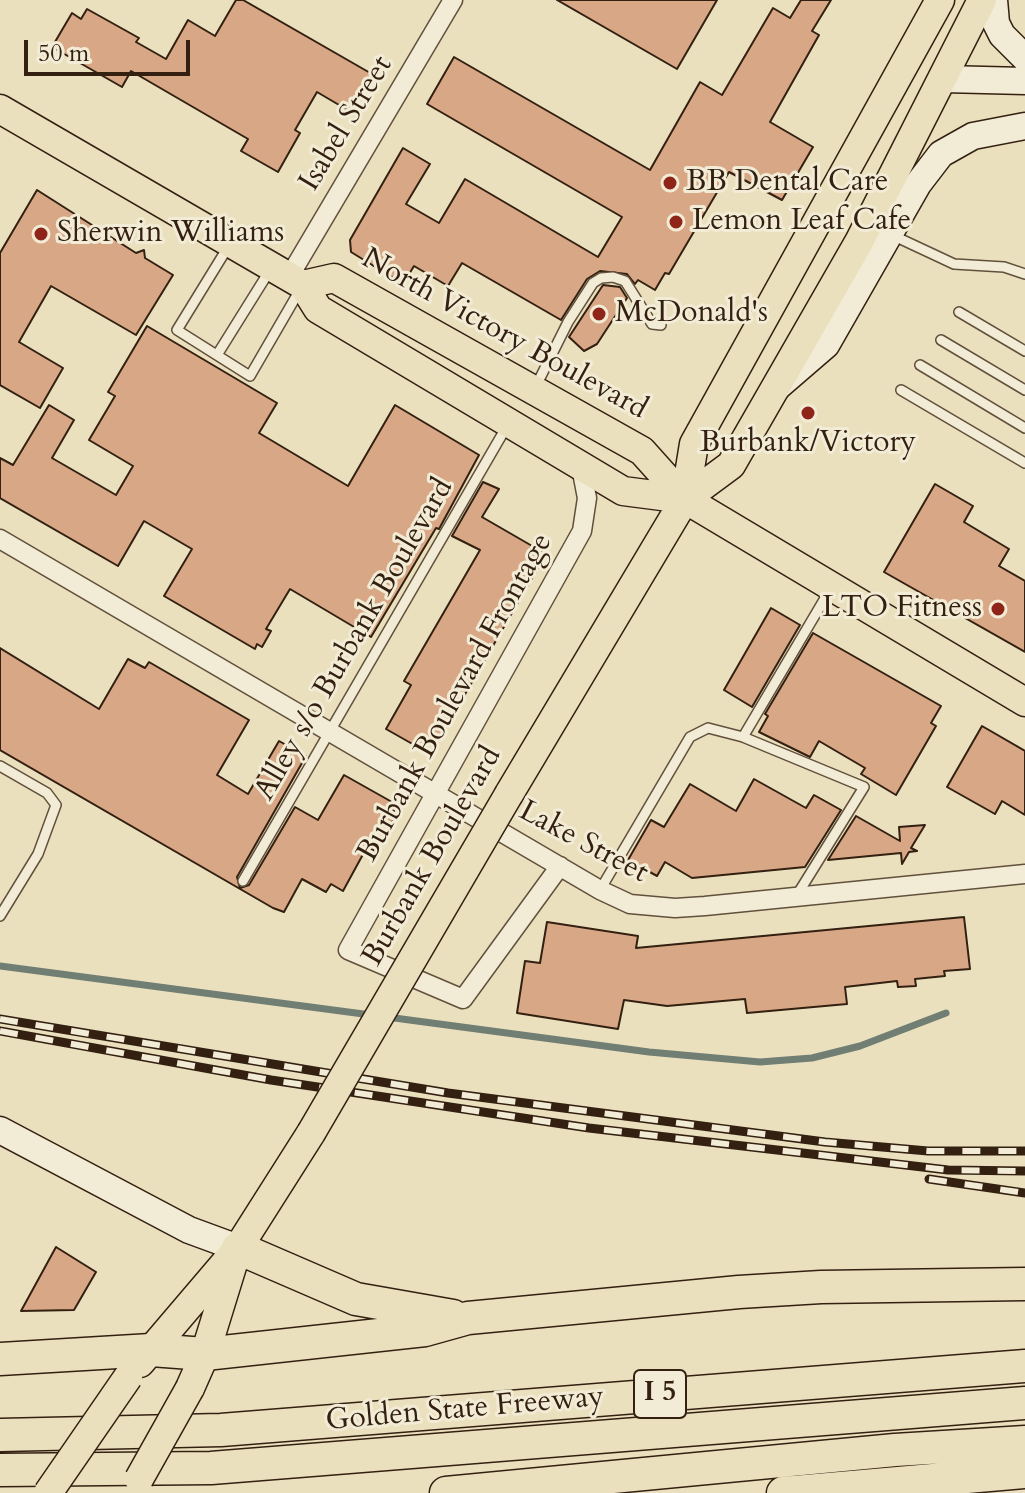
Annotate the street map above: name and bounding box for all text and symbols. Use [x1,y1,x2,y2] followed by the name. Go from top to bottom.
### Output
[28,24,194,74] scale bar
[38,37,89,70] text: 50 m
[293,50,401,198] street label: Isabel Street
[686,165,888,201] place label: BB Dental Care
[661,174,679,192] marker: BB Dental Care
[692,204,911,240] place label: Lemon Leaf Cafe
[667,213,685,231] marker: Lemon Leaf Cafe
[57,216,284,252] place label: Sherwin Williams
[32,225,50,243] marker: Sherwin Williams
[355,241,653,429] street label: North Victory Boulevard
[615,296,768,332] place label: McDonald's
[590,305,608,323] marker: McDonald's
[799,404,817,422] marker: Burbank/Victory
[700,426,916,462] place label: Burbank/Victory
[248,473,462,807] street label: Alley s/o Burbank Boulevard
[351,528,561,868] street label: Burbank Boulevard Frontage
[822,591,982,627] place label: LTO Fitness
[989,600,1007,618] marker: LTO Fitness
[356,741,510,973] street label: Burbank Boulevard
[512,794,654,892] street label: Lake Street
[634,1370,686,1418] road number: I 5
[324,1380,606,1440] street label: Golden State Freeway

